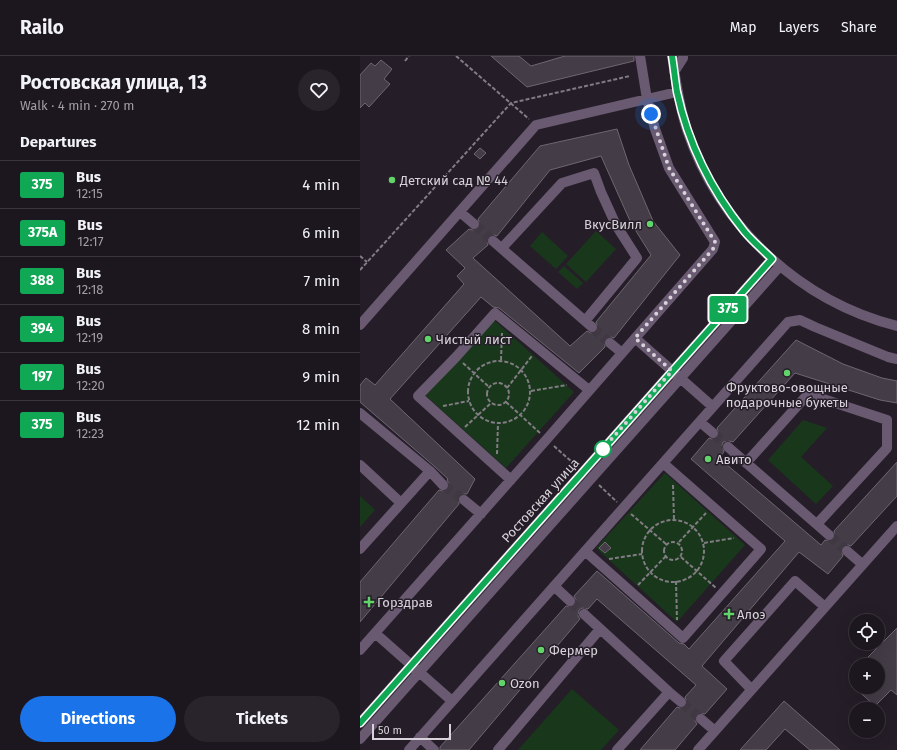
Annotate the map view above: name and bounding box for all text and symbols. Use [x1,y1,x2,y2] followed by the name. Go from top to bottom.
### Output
[20,16,64,39] text: Railo
[730,19,756,36] text: Map
[778,19,819,36] text: Layers
[841,19,877,36] text: Share
[298,69,340,111] button: heart
[20,71,207,94] text: Ростовская улица, 13
[20,98,134,113] text: Walk · 4 min · 270 m
[641,104,661,124] your location
[20,133,97,151] text: Departures
[76,168,101,186] text: Bus
[399,173,508,188] place label: Детский сад № 44
[387,175,397,185] marker: Детский сад № 44
[31,176,53,193] text: 375
[302,176,340,194] text: 4 min
[76,186,103,201] text: 12:15
[77,216,102,234] text: Bus
[584,217,642,232] place label: ВкусВилл
[645,219,655,229] marker: ВкусВилл
[28,224,57,241] text: 375А
[302,224,340,242] text: 6 min
[77,234,103,249] text: 12:17
[76,264,101,282] text: Bus
[30,272,54,289] text: 388
[303,272,340,290] text: 7 min
[76,282,103,297] text: 12:18
[705,296,751,322] line badge: 375
[717,300,739,317] text: 375
[76,312,101,330] text: Bus
[31,320,53,337] text: 394
[302,320,340,338] text: 8 min
[76,330,103,345] text: 12:19
[436,332,512,347] place label: Чистый лист
[423,334,433,344] marker: Чистый лист
[76,360,101,378] text: Bus
[32,368,52,385] text: 197
[302,368,340,386] text: 9 min
[782,368,792,378] marker: Фруктово-овощные подарочные букеты
[76,378,105,393] text: 12:20
[726,380,848,410] place label: Фруктово-овощные подарочные букеты
[76,408,101,426] text: Bus
[31,416,53,433] text: 375
[296,416,340,434] text: 12 min
[76,426,104,441] text: 12:23
[594,440,612,458] unlabelled marker
[716,452,752,467] place label: Авито
[703,454,713,464] marker: Авито
[499,455,582,546] street label: Ростовская улица
[377,595,433,610] place label: Горздрав
[364,597,374,607] marker: Горздрав
[737,607,766,622] place label: Алоэ
[724,609,734,619] marker: Алоэ
[849,614,885,738] map controls
[849,614,885,650] button: locate
[549,643,598,658] place label: Фермер
[536,645,546,655] marker: Фермер
[849,658,885,694] button: +
[510,676,540,691] place label: Ozon
[497,678,507,688] marker: Ozon
[20,696,176,742] button: Directions
[184,696,340,742] button: Tickets
[849,702,885,738] button: −
[372,722,451,741] scale bar
[378,724,402,737] text: 50 m

